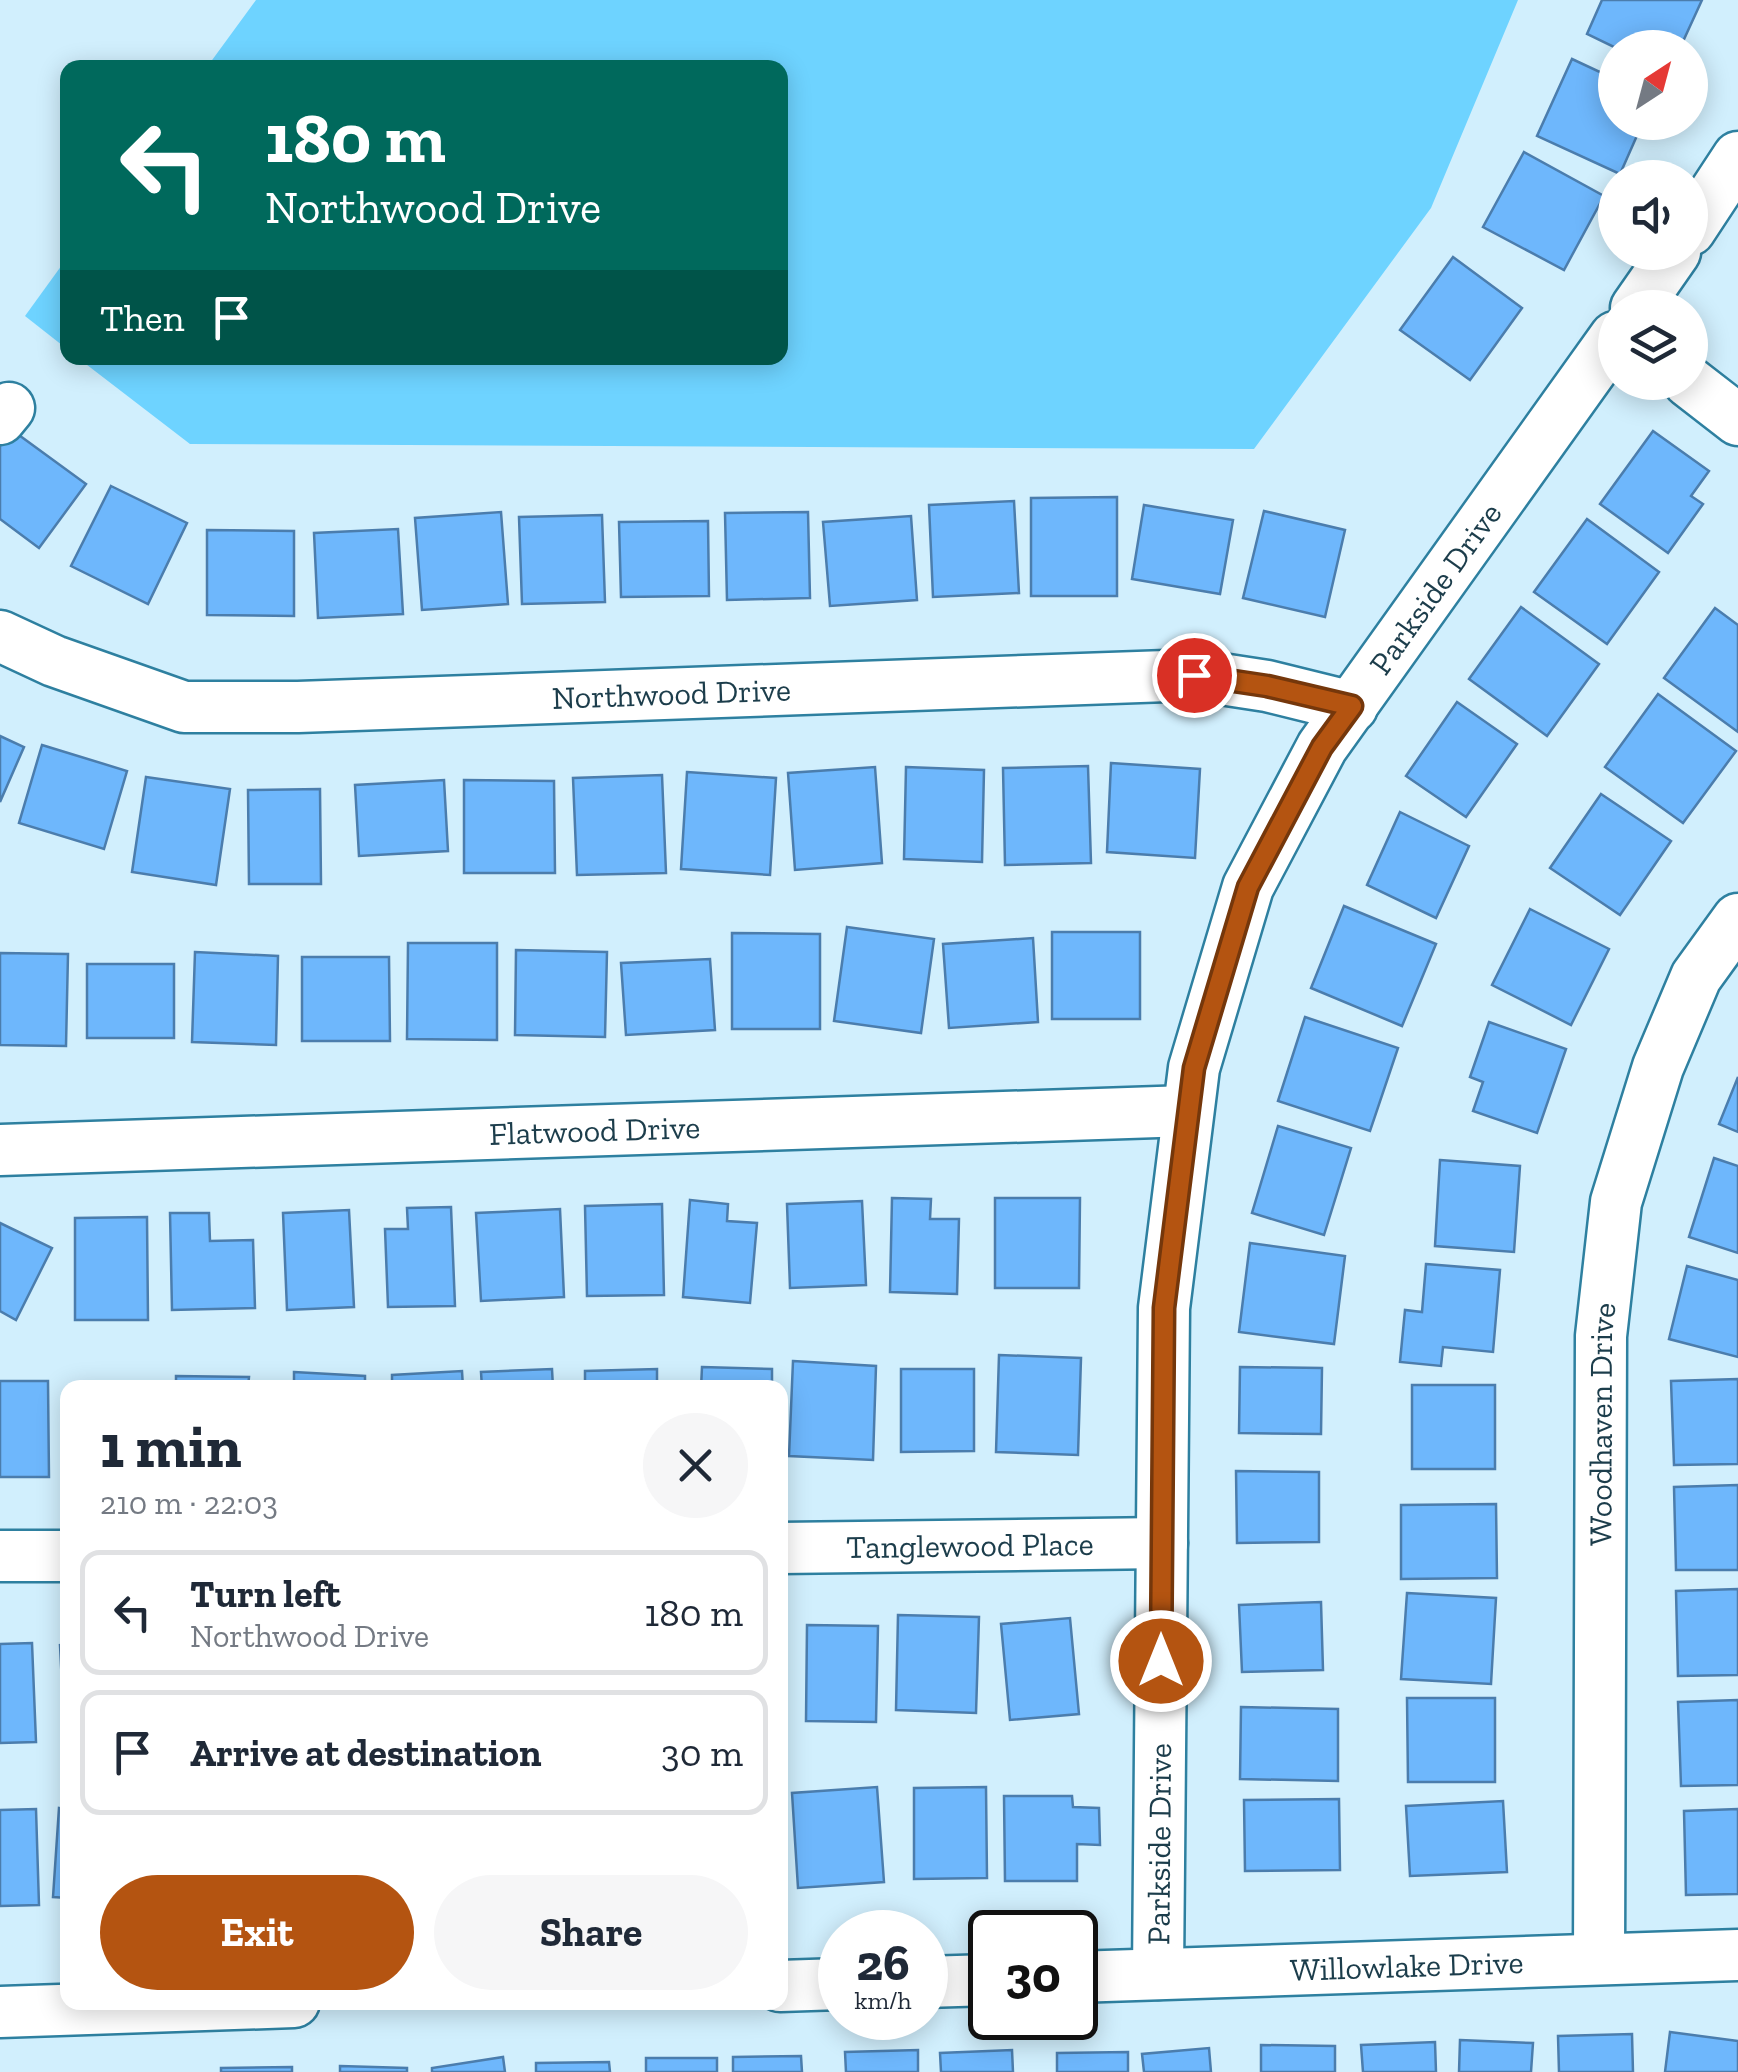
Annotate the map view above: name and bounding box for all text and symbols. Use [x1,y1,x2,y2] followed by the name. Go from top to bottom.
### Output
[1598,30,1708,140] north arrow
[1598,30,1708,400] map controls
[265,96,446,180] text: 180 m
[100,100,230,230] icon: left
[1598,160,1708,270] button: sound
[265,181,601,235] text: Northwood Drive
[204,290,259,345] icon: arrive
[1598,290,1708,400] button: layers
[100,295,184,341] text: Then
[1361,495,1509,682] street label: Parkside Drive
[1152,633,1237,718] pin
[1167,648,1222,703] icon: arrive
[551,670,792,717] street label: Northwood Drive
[489,1108,701,1153] street label: Flatwood Drive
[1581,1300,1624,1546] street label: Woodhaven Drive
[100,1410,242,1482] text: 1 min
[643,1413,748,1518] button: close
[100,1484,278,1522] text: 210 m · 22:03
[846,1525,1094,1566] street label: Tanglewood Place
[190,1571,341,1617] text: Turn left
[105,1585,160,1640] icon: left
[645,1590,743,1636] text: 180 m
[1109,1609,1213,1713] position arrow
[190,1617,429,1655] text: Northwood Drive
[105,1725,160,1780] icon: arrive
[190,1730,541,1776] text: Arrive at destination
[661,1730,743,1776] text: 30 m
[1139,1743,1179,1945] street label: Parkside Drive
[100,1875,414,1990] button: Exit
[434,1875,748,1990] button: Share
[968,1910,1098,2040] speed limit sign: 30
[856,1933,910,1993] text: 26
[1290,1943,1524,1989] street label: Willowlake Drive
[854,1985,912,2015] text: km/h

